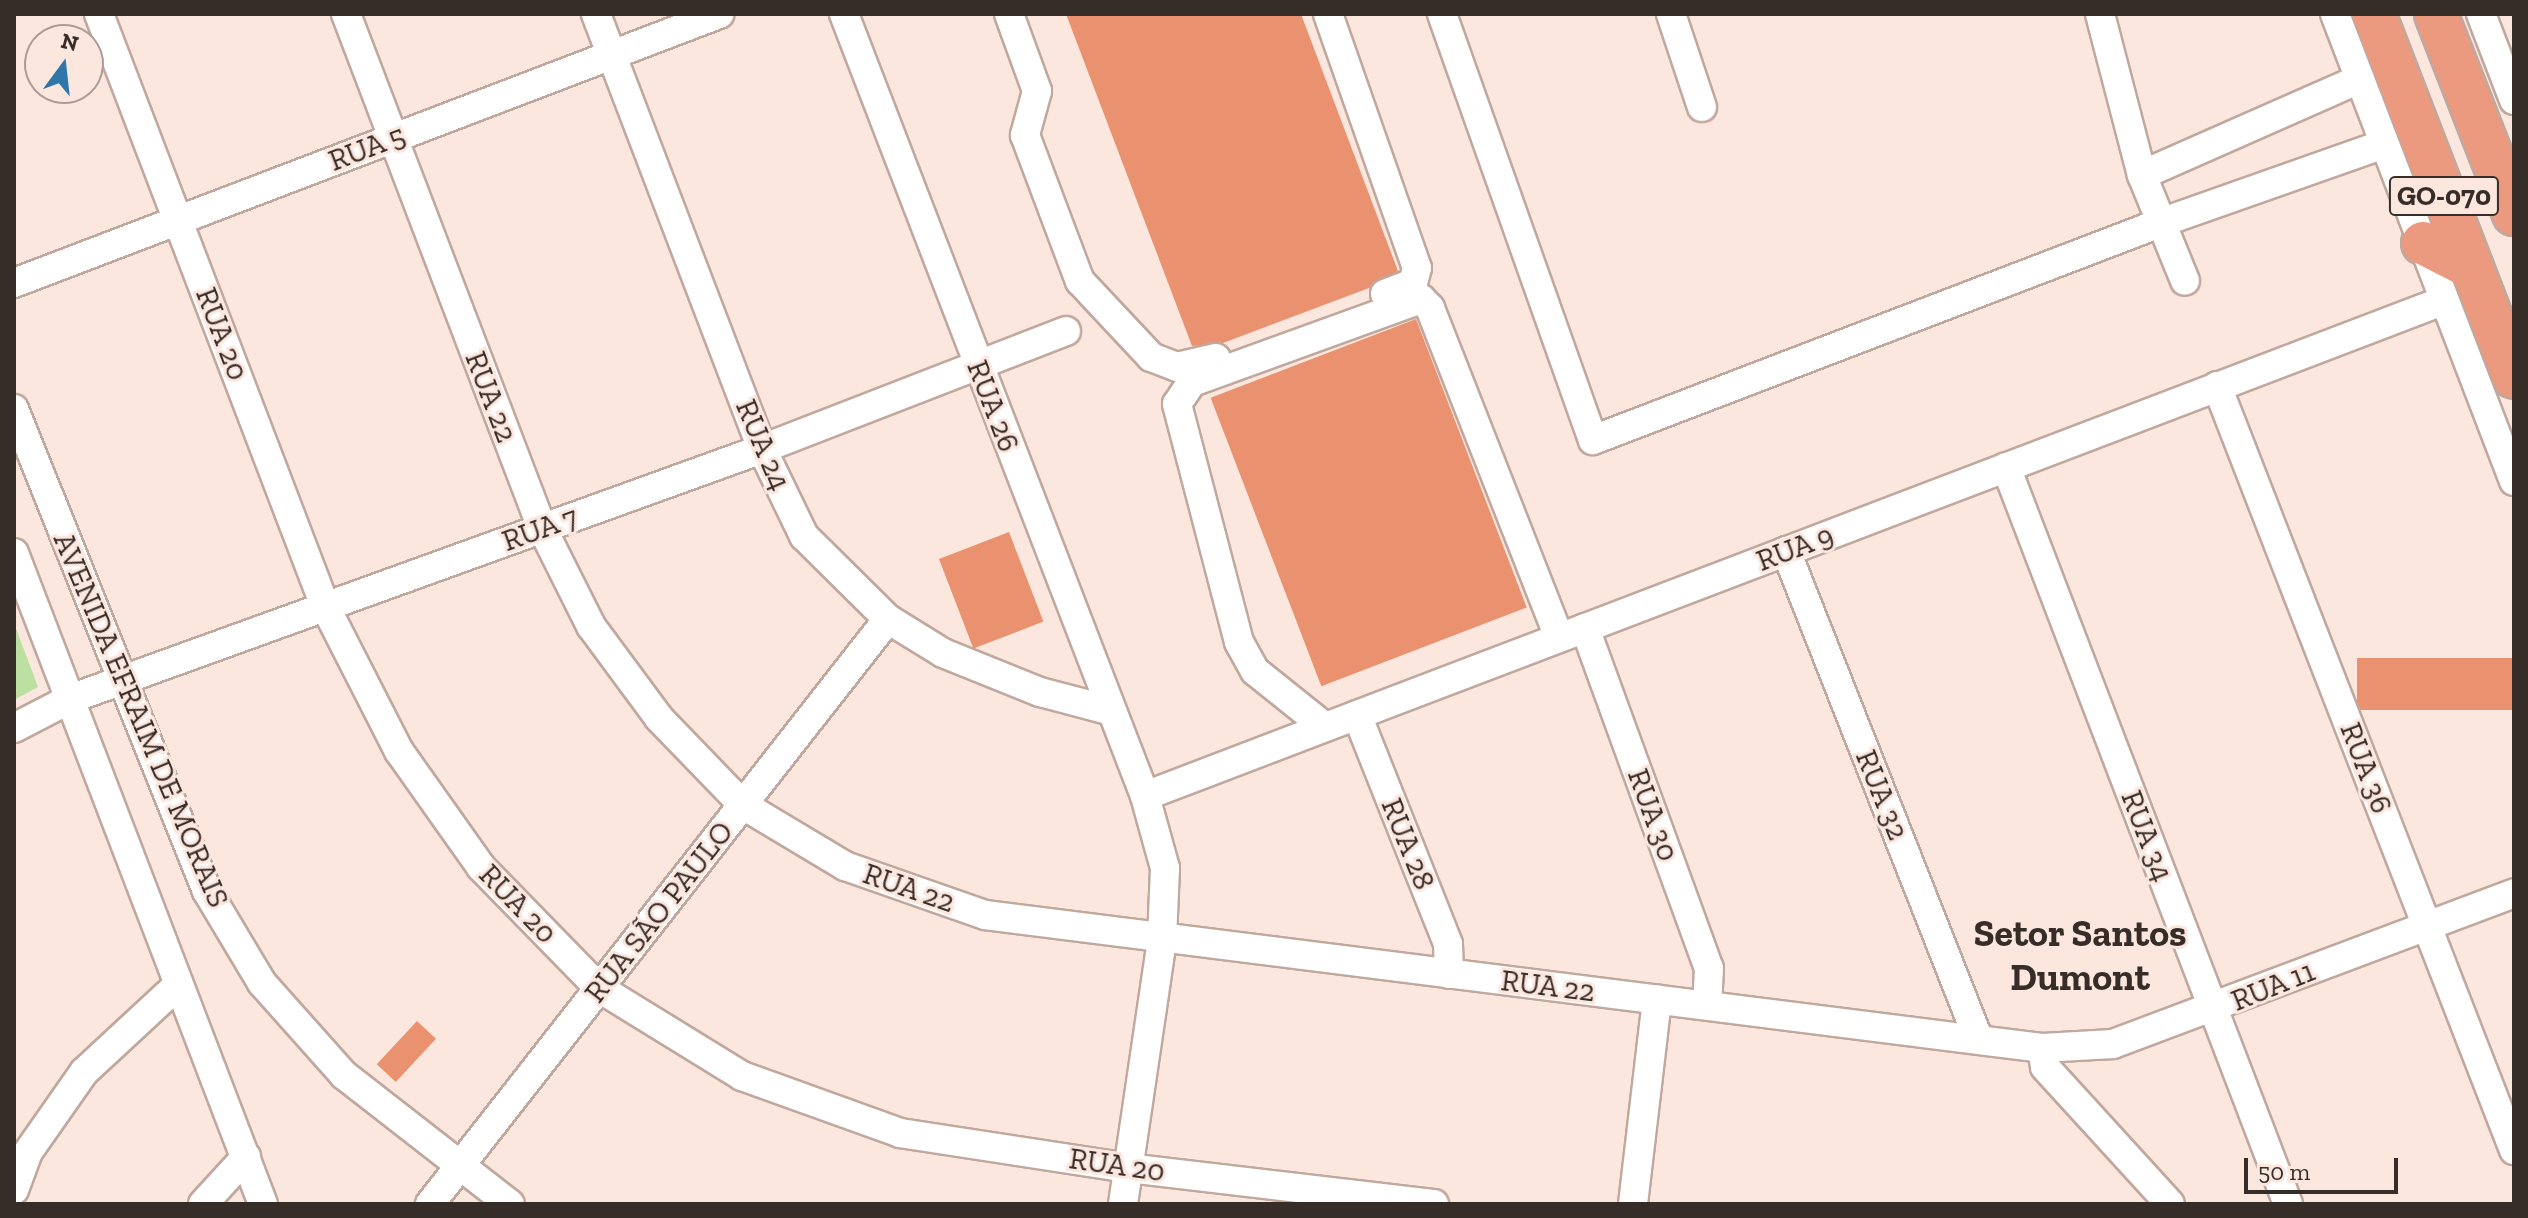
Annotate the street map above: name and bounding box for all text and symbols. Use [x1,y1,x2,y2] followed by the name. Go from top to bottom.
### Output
[24,24,104,104] north arrow
[58,27,81,57] text: N
[323,117,411,179] street label: RUA 5
[2388,172,2500,220] road number: GO-070
[188,282,256,386] street label: RUA 20
[457,346,525,448] street label: RUA 22
[959,355,1027,457] street label: RUA 26
[728,394,798,496] street label: RUA 24
[497,499,583,559] street label: RUA 7
[1751,517,1839,579] street label: RUA 9
[45,527,237,913] street label: AVENIDA EFRAIM DE MORAIS
[2332,717,2400,819] street label: RUA 36
[1848,744,1916,846] street label: RUA 32
[1620,763,1686,867] street label: RUA 30
[2113,785,2181,887] street label: RUA 34
[1373,793,1443,895] street label: RUA 28
[577,814,741,1010] street label: RUA SÃO PAULO
[858,855,960,921] street label: RUA 22
[471,856,565,952] street label: RUA 20
[1973,911,2187,1000] district label: Setor Santos Dumont
[2226,953,2320,1019] street label: RUA 11
[1498,962,1598,1010] street label: RUA 22
[1066,1140,1168,1190] street label: RUA 20
[2248,1142,2402,1192] scale bar
[2258,1157,2310,1186] text: 50 m

